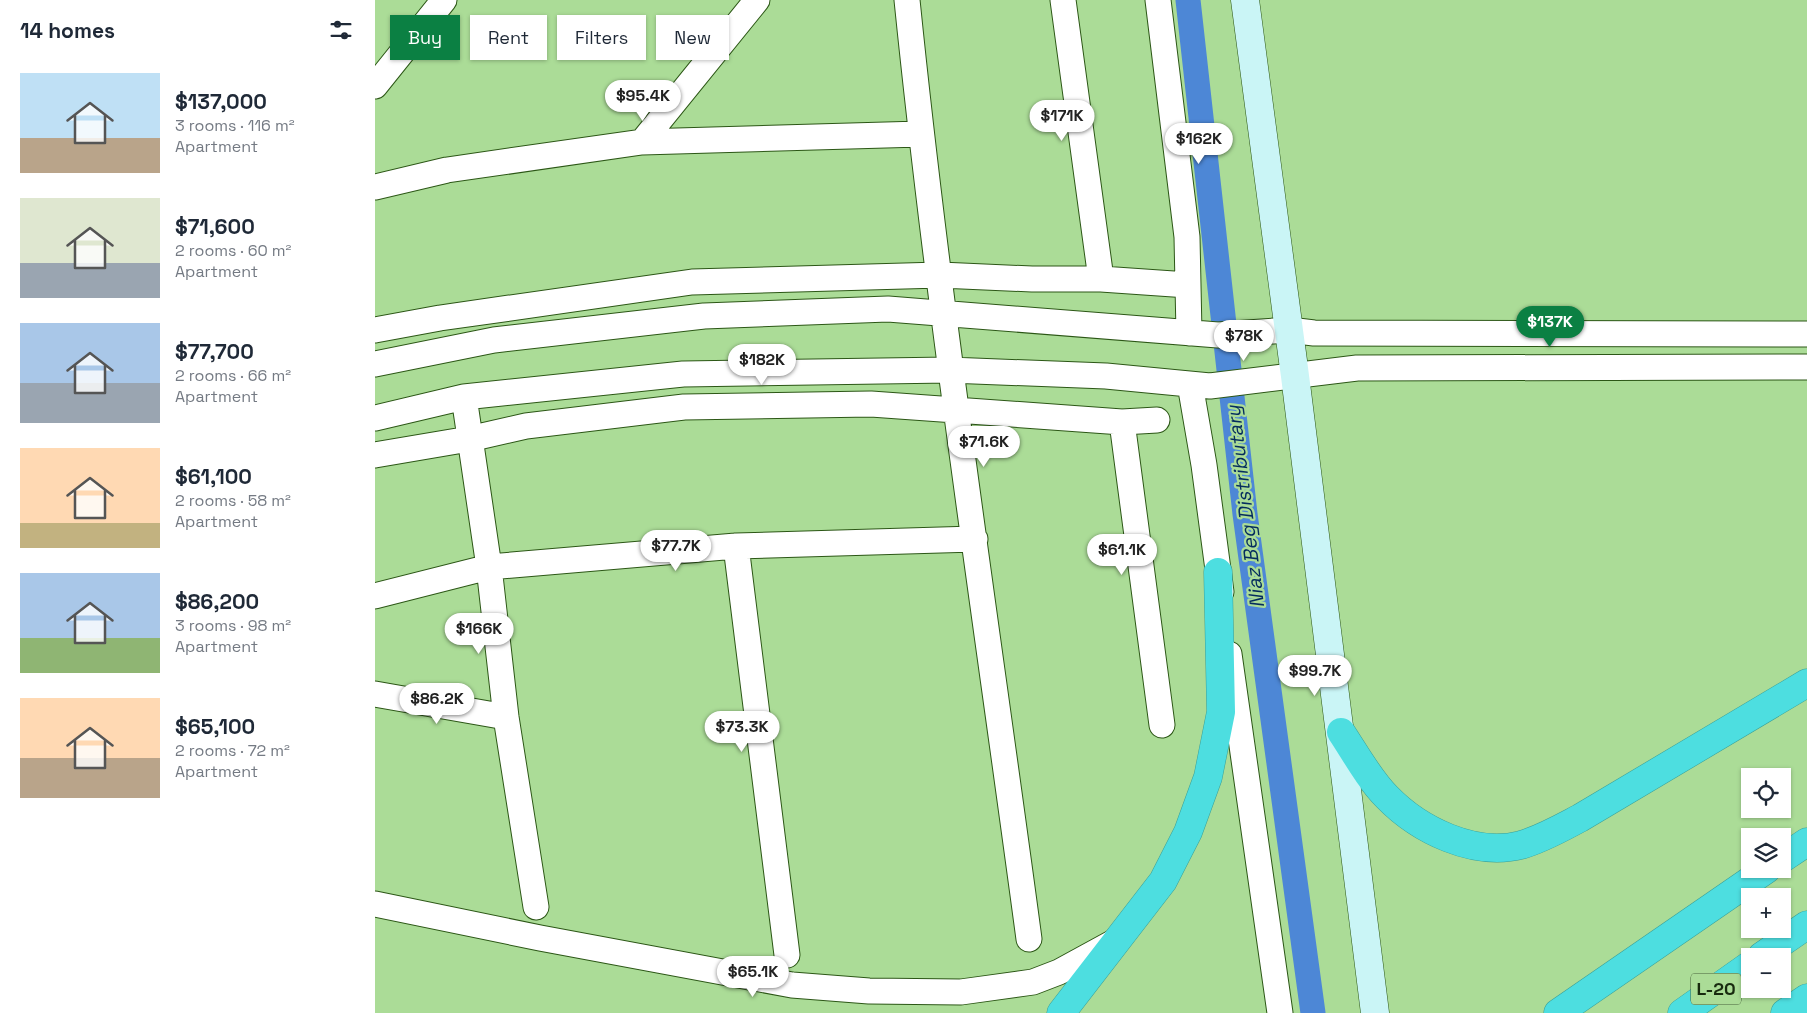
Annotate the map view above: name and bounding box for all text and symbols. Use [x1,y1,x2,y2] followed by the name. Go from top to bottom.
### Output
[390,15,460,60] chip: Buy
[470,15,547,60] chip: Rent
[557,15,646,60] chip: Filters
[656,15,729,60] chip: New
[327,16,355,44] icon: filters
[20,17,115,44] text: 14 homes
[602,80,684,122] pin: $95.4K
[616,85,670,106] text: $95.4K
[175,88,267,115] text: $137,000
[60,93,120,153] icon: home
[1027,100,1097,142] pin: $171K
[1041,105,1083,126] text: $171K
[175,115,295,136] text: 3 rooms · 116 m²
[1164,122,1234,165] pin: $162K
[1176,128,1222,149] text: $162K
[175,136,258,157] text: Apartment
[175,213,255,240] text: $71,600
[60,218,120,278] icon: home
[175,240,291,261] text: 2 rooms · 60 m²
[175,261,258,282] text: Apartment
[1515,306,1585,348] pin: $137K
[1527,311,1573,332] text: $137K
[1214,320,1274,362] pin: $78K
[1225,325,1263,346] text: $78K
[175,338,254,365] text: $77,700
[60,343,120,403] icon: home
[727,344,797,386] pin: $182K
[739,349,785,370] text: $182K
[175,365,291,386] text: 2 rooms · 66 m²
[175,386,258,407] text: Apartment
[1219,402,1270,610] water label: Niaz Beg Distributary
[943,426,1025,468] pin: $71.6K
[959,431,1009,452] text: $71.6K
[175,463,252,490] text: $61,100
[60,468,120,528] icon: home
[175,490,291,511] text: 2 rooms · 58 m²
[175,511,258,532] text: Apartment
[635,530,717,572] pin: $77.7K
[1081,534,1163,576] pin: $61.1K
[651,535,701,556] text: $77.7K
[1098,539,1146,560] text: $61.1K
[175,588,259,615] text: $86,200
[60,593,120,653] icon: home
[444,612,514,655] pin: $166K
[175,615,291,636] text: 3 rooms · 98 m²
[456,618,502,639] text: $166K
[175,636,258,657] text: Apartment
[1274,654,1356,697] pin: $99.7K
[1289,660,1341,681] text: $99.7K
[396,682,478,725] pin: $86.2K
[410,688,464,709] text: $86.2K
[701,710,783,753] pin: $73.3K
[175,713,255,740] text: $65,100
[716,716,768,737] text: $73.3K
[60,718,120,778] icon: home
[175,740,290,761] text: 2 rooms · 72 m²
[175,761,258,782] text: Apartment
[1741,768,1791,998] map controls
[1741,768,1791,818] button: locate
[1741,828,1791,878] button: layers
[1741,888,1791,938] button: +
[1741,948,1791,998] button: −
[712,956,794,998] pin: $65.1K
[728,961,778,982] text: $65.1K
[1691,974,1741,1004] road number: L-20

